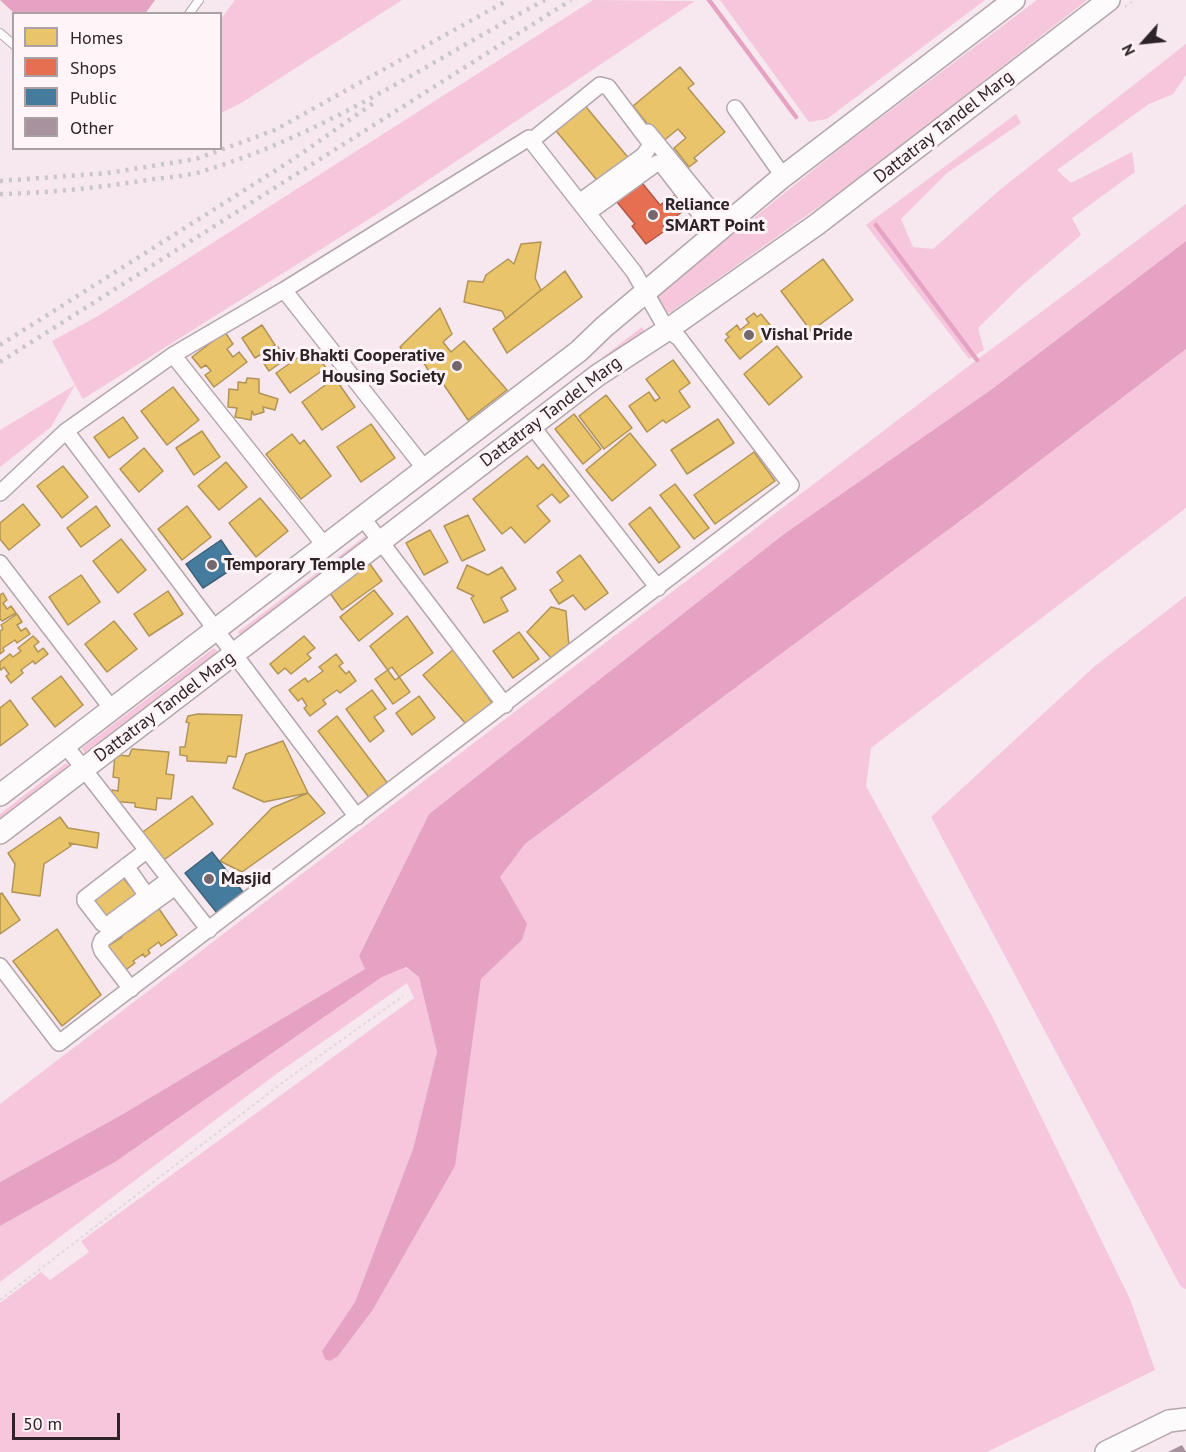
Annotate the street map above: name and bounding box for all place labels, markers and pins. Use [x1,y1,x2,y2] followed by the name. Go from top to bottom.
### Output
[665,194,765,236] place label: Reliance SMART Point
[646,208,660,222] marker: Reliance SMART Point
[761,324,853,346] place label: Vishal Pride
[742,328,756,342] marker: Vishal Pride
[262,345,445,388] place label: Shiv Bhakti Cooperative Housing Society
[450,359,464,373] marker: Shiv Bhakti Cooperative Housing Society
[224,554,365,576] place label: Temporary Temple
[205,558,219,572] marker: Temporary Temple
[221,868,271,890] place label: Masjid
[202,872,216,886] marker: Masjid

